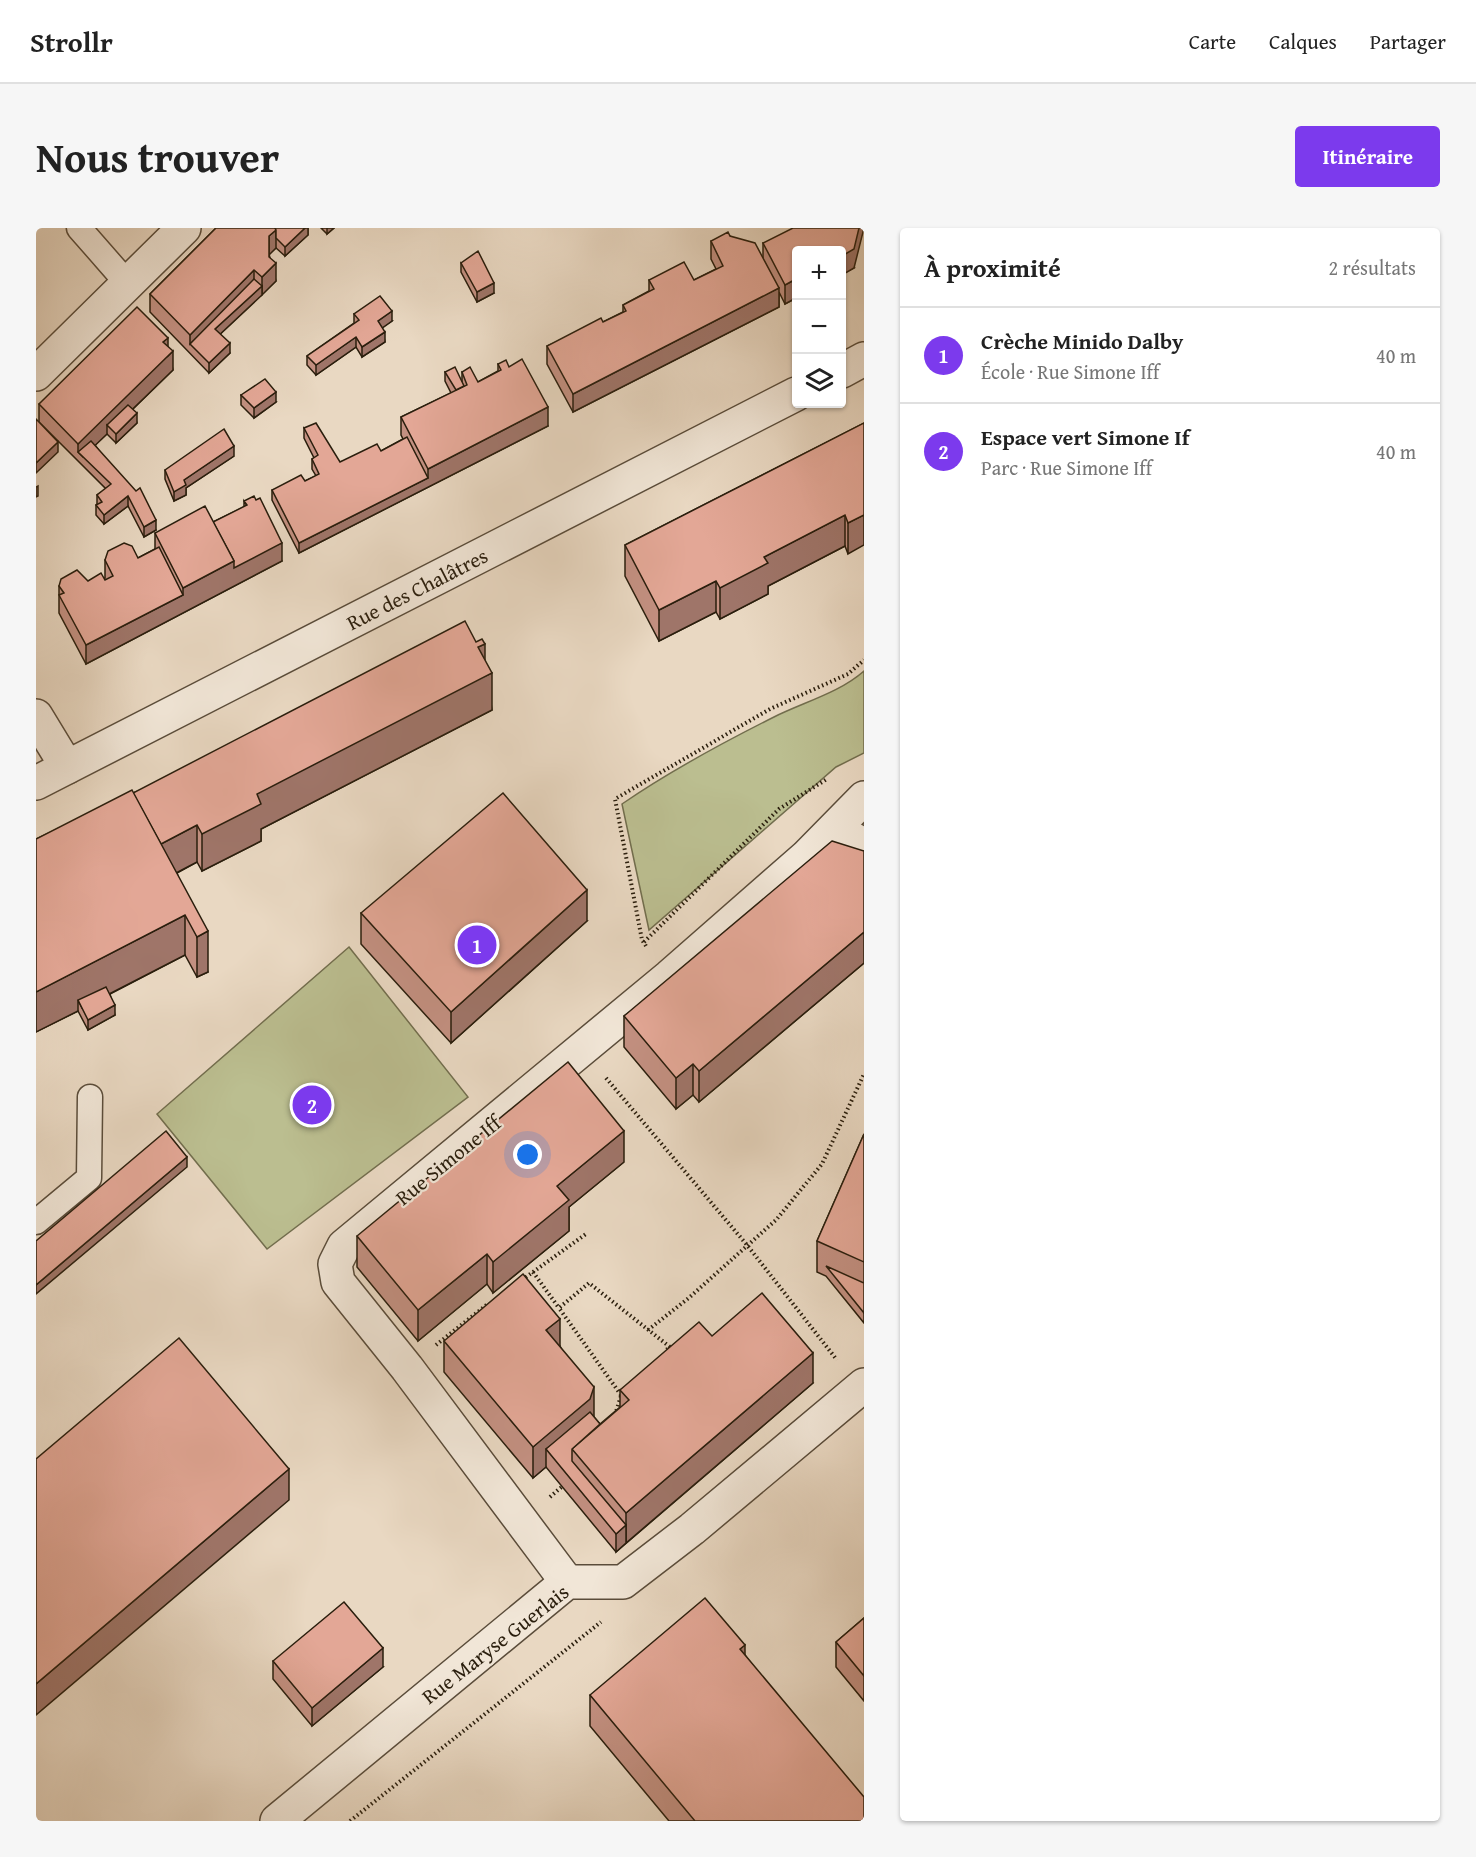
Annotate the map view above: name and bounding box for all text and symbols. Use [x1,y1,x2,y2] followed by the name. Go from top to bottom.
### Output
[30,21,113,62] text: Strollr
[1189,26,1236,57] text: Carte
[1269,26,1337,57] text: Calques
[1370,26,1446,57] text: Partager
[36,126,279,187] text: Nous trouver
[1295,126,1440,187] button: Itinéraire
[792,246,846,408] map controls
[792,246,846,300] button: +
[924,248,1061,287] text: À proximité
[1328,253,1416,282] text: 2 résultats
[792,300,846,354] button: −
[981,325,1183,357] text: Crèche Minido Dalby
[938,341,949,370] text: 1
[1376,341,1416,370] text: 40 m
[792,354,846,408] button: layers
[981,357,1159,386] text: École · Rue Simone Iff
[981,421,1189,453] text: Espace vert Simone If
[938,437,949,466] text: 2
[1376,437,1416,466] text: 40 m
[981,453,1152,482] text: Parc · Rue Simone Iff
[341,540,493,638] street label: Rue des Chalâtres
[458,922,496,968] pin: 1
[292,1082,332,1128] pin: 2
[388,1106,510,1212] street label: Rue Simone Iff
[513,1140,542,1169] your location
[415,1577,575,1711] street label: Rue Maryse Guerlais

